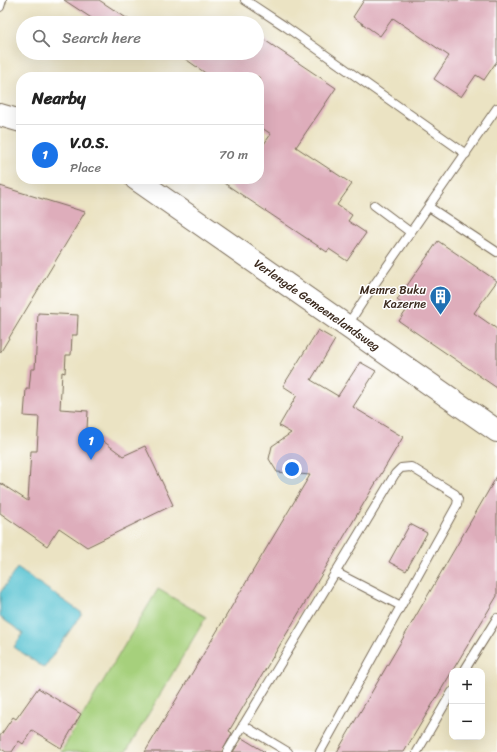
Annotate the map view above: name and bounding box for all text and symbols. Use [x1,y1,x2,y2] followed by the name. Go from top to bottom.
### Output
[16,16,264,60] search box
[62,25,141,51] text: Search here
[30,27,52,49] icon: search
[32,83,86,113] text: Nearby
[70,130,109,156] text: V.O.S.
[42,143,48,166] text: 1
[219,143,248,166] text: 70 m
[70,156,101,179] text: Place
[249,253,385,357] street label: Verlengde Gemeenelandsweg
[360,279,427,315] place label: Memre Buku Kazerne
[428,284,454,317] building icon: Memre Buku Kazerne
[78,427,104,460] pin: 1
[282,459,302,479] your location
[449,668,485,740] map controls
[449,668,485,704] button: +
[449,704,485,740] button: −

